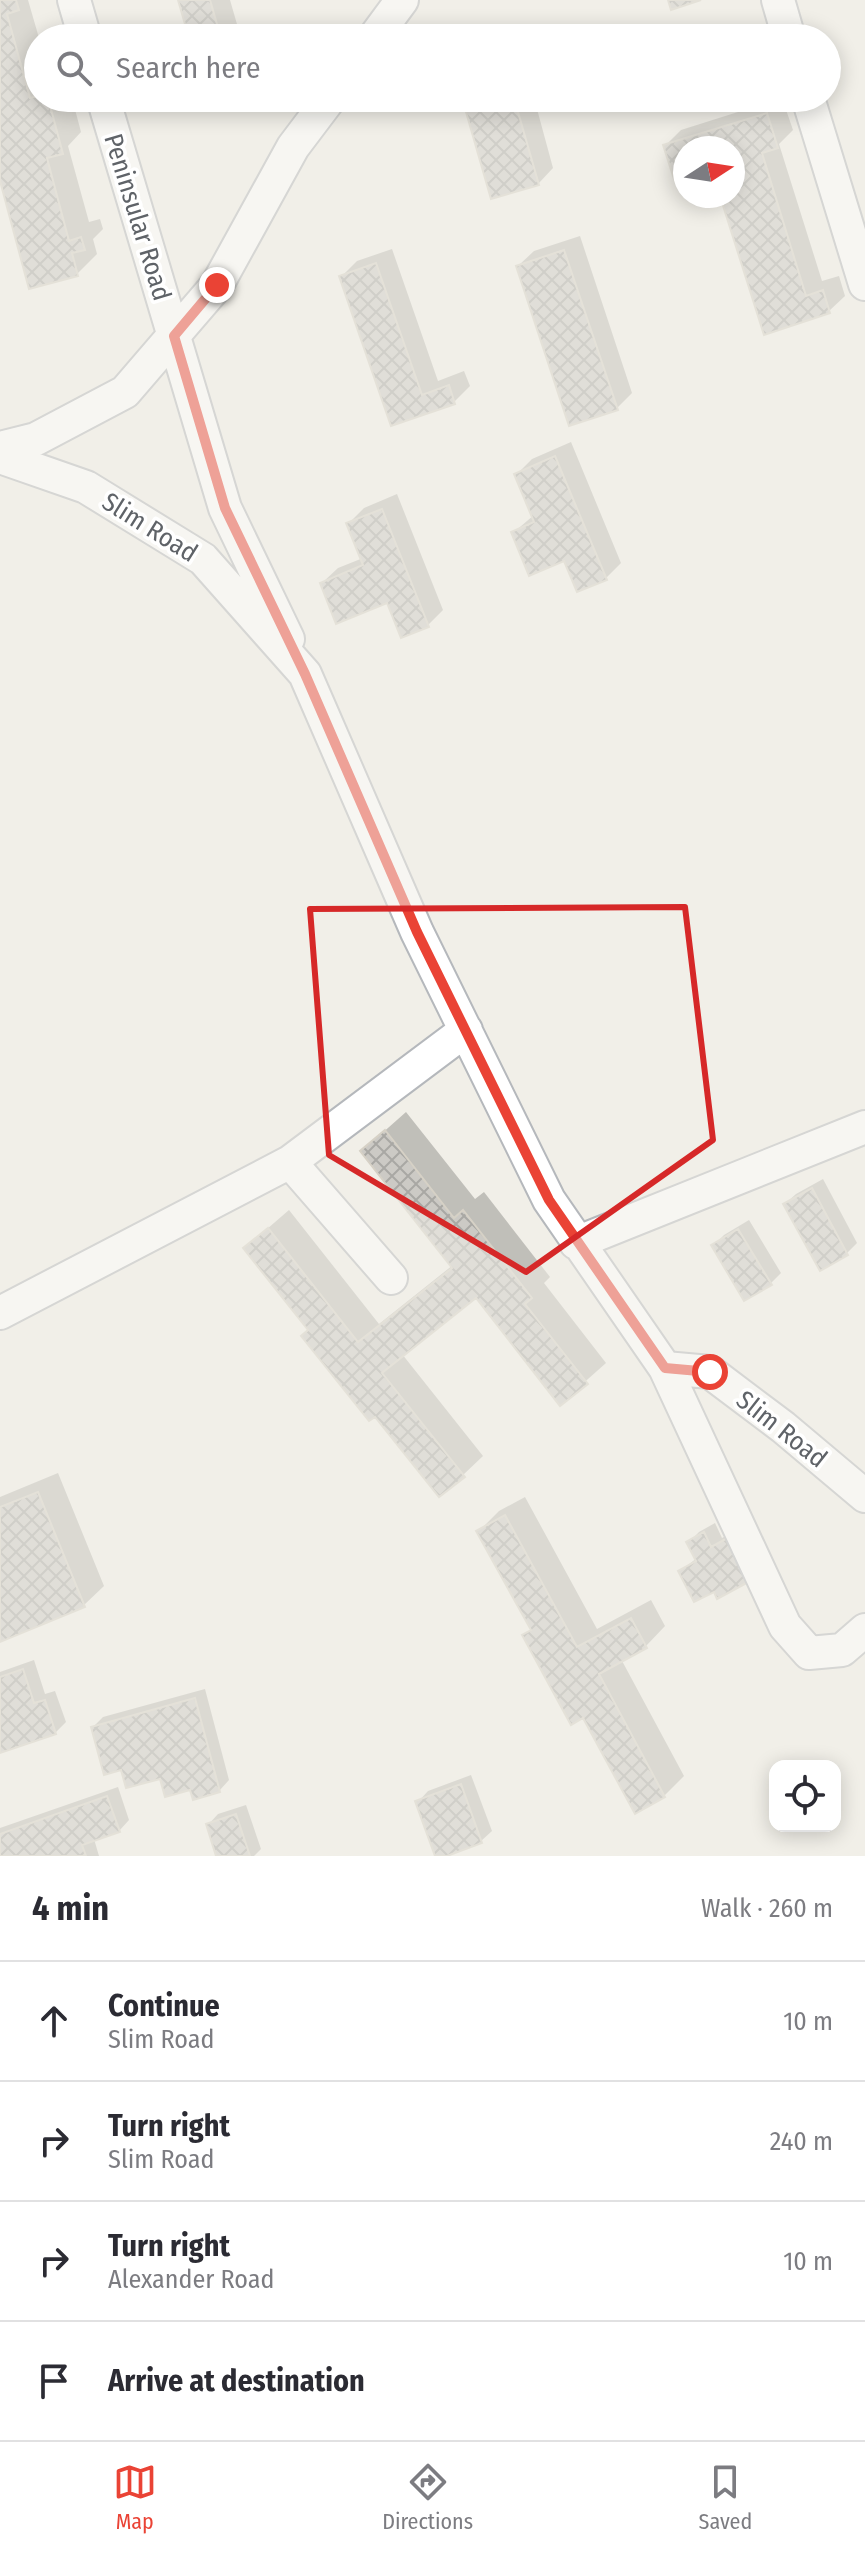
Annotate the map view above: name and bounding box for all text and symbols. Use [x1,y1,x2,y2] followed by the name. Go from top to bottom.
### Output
[24,24,841,112] search box
[52,46,96,90] icon: search
[116,50,261,86] text: Search here
[97,130,178,304] street label: Peninsular Road
[673,136,745,208] north arrow
[199,267,235,303] route end
[96,486,203,569] street label: Slim Road
[692,1354,728,1390] route start
[730,1384,833,1474] street label: Slim Road
[769,1760,841,1832] map controls
[769,1760,841,1832] button: locate
[32,1888,109,1929] text: 4 min
[701,1893,833,1924] text: Walk · 260 m
[108,1988,220,2024] text: Continue
[32,1999,76,2043] icon: ahead
[783,2006,833,2037] text: 10 m
[108,2024,214,2055] text: Slim Road
[108,2108,230,2144] text: Turn right
[32,2119,76,2163] icon: right
[770,2126,833,2157] text: 240 m
[108,2144,214,2175] text: Slim Road
[108,2228,230,2264] text: Turn right
[32,2239,76,2283] icon: right
[783,2246,833,2277] text: 10 m
[108,2264,274,2295] text: Alexander Road
[32,2359,76,2403] icon: arrive
[108,2363,365,2399] text: Arrive at destination
[113,2460,157,2535] tab: Map
[382,2460,473,2535] tab: Directions
[699,2460,752,2535] tab: Saved

